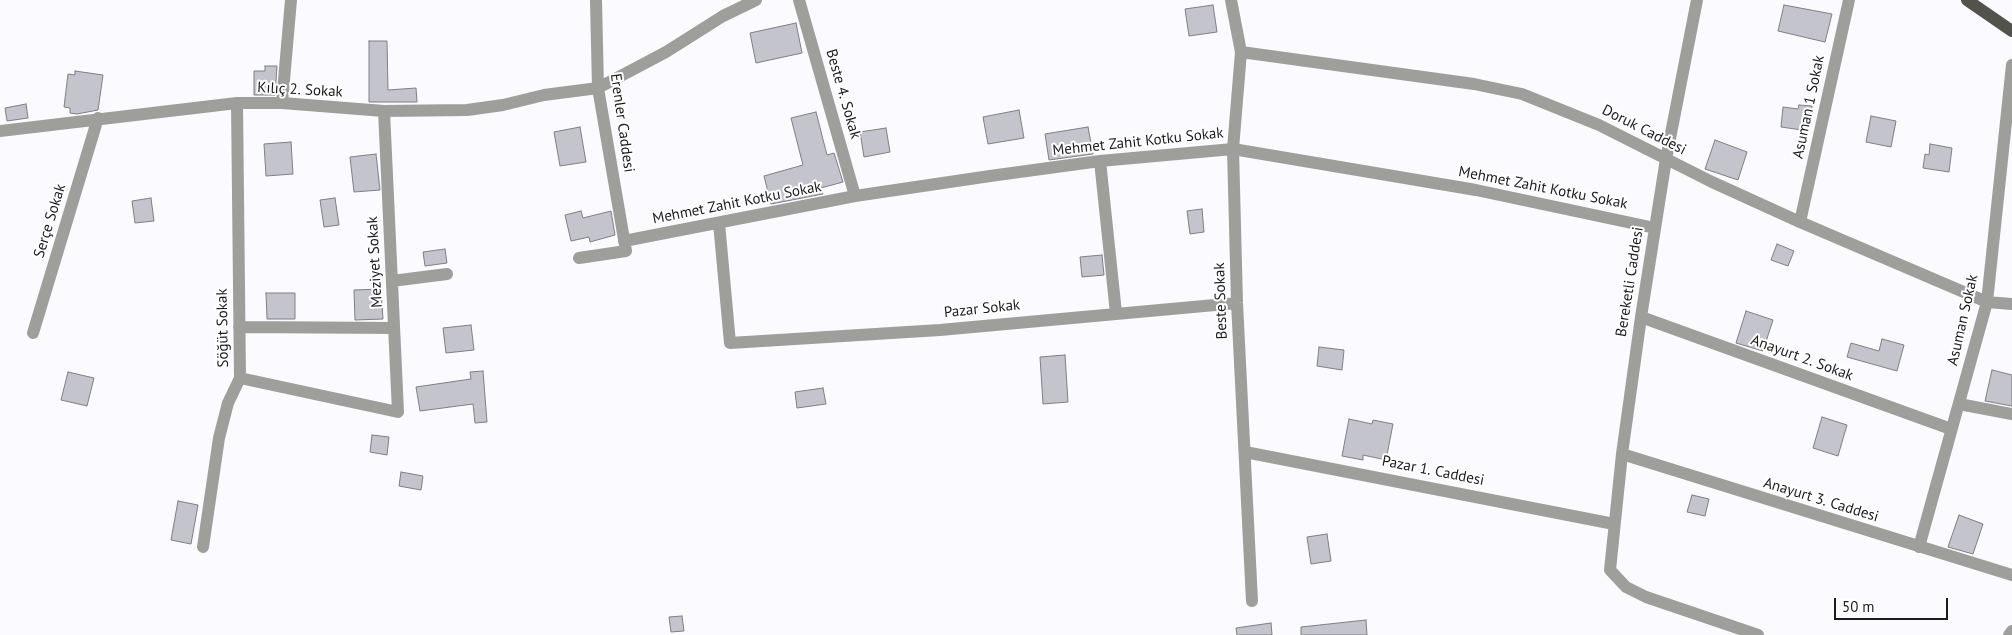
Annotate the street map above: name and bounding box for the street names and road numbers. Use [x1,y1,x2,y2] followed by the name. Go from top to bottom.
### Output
[822,47,864,141] street label: Beste 4. Sokak
[1789,54,1829,160] street label: Asuman 1 Sokak
[606,72,638,174] street label: Erenler Caddesi
[257,79,343,101] street label: Kılıç 2. Sokak
[1599,101,1689,159] street label: Doruk Caddesi
[1052,124,1224,160] street label: Mehmet Zahit Kotku Sokak
[1457,163,1629,213] street label: Mehmet Zahit Kotku Sokak
[651,178,823,228] street label: Mehmet Zahit Kotku Sokak
[30,182,70,260] street label: Serçe Sokak
[364,216,386,308] street label: Meziyet Sokak
[1612,226,1648,338] street label: Bereketli Caddesi
[1211,262,1231,340] street label: Beste Sokak
[1944,273,1982,367] street label: Asuman Sokak
[213,288,233,368] street label: Söğüt Sokak
[943,296,1021,322] street label: Pazar Sokak
[1748,331,1856,385] street label: Anayurt 2. Sokak
[1380,452,1486,490] street label: Pazar 1. Caddesi
[1761,474,1881,526] street label: Anayurt 3. Caddesi

